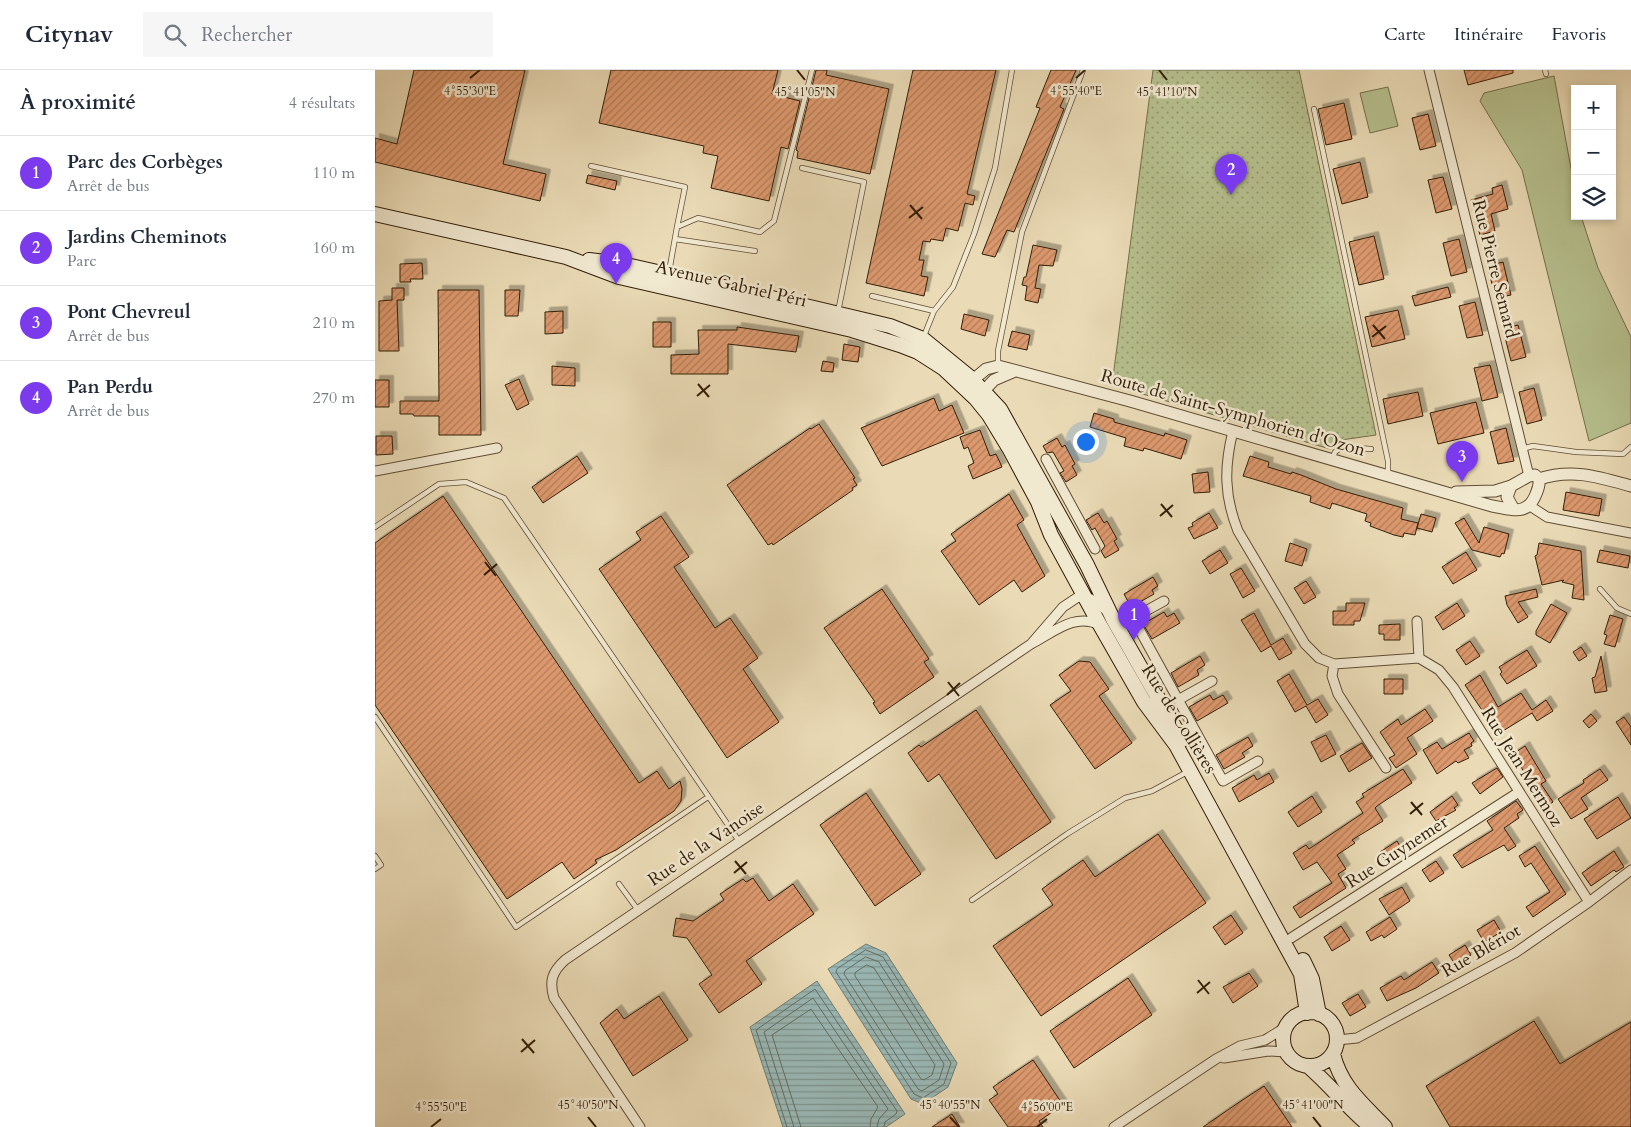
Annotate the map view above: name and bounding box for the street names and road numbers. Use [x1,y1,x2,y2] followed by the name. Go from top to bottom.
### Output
[1466,197,1524,341] street label: Rue Pierre Semard
[653,254,809,314] street label: Avenue Gabriel Péri
[1098,363,1369,463] street label: Route de Saint-Symphorien d'Ozon
[1135,660,1223,778] street label: Rue de Collières
[1475,702,1569,832] street label: Rue Jean Mermoz
[643,796,769,892] street label: Rue de la Vanoise
[1341,809,1453,894] street label: Rue Guynemer
[1437,918,1525,984] street label: Rue Blériot

